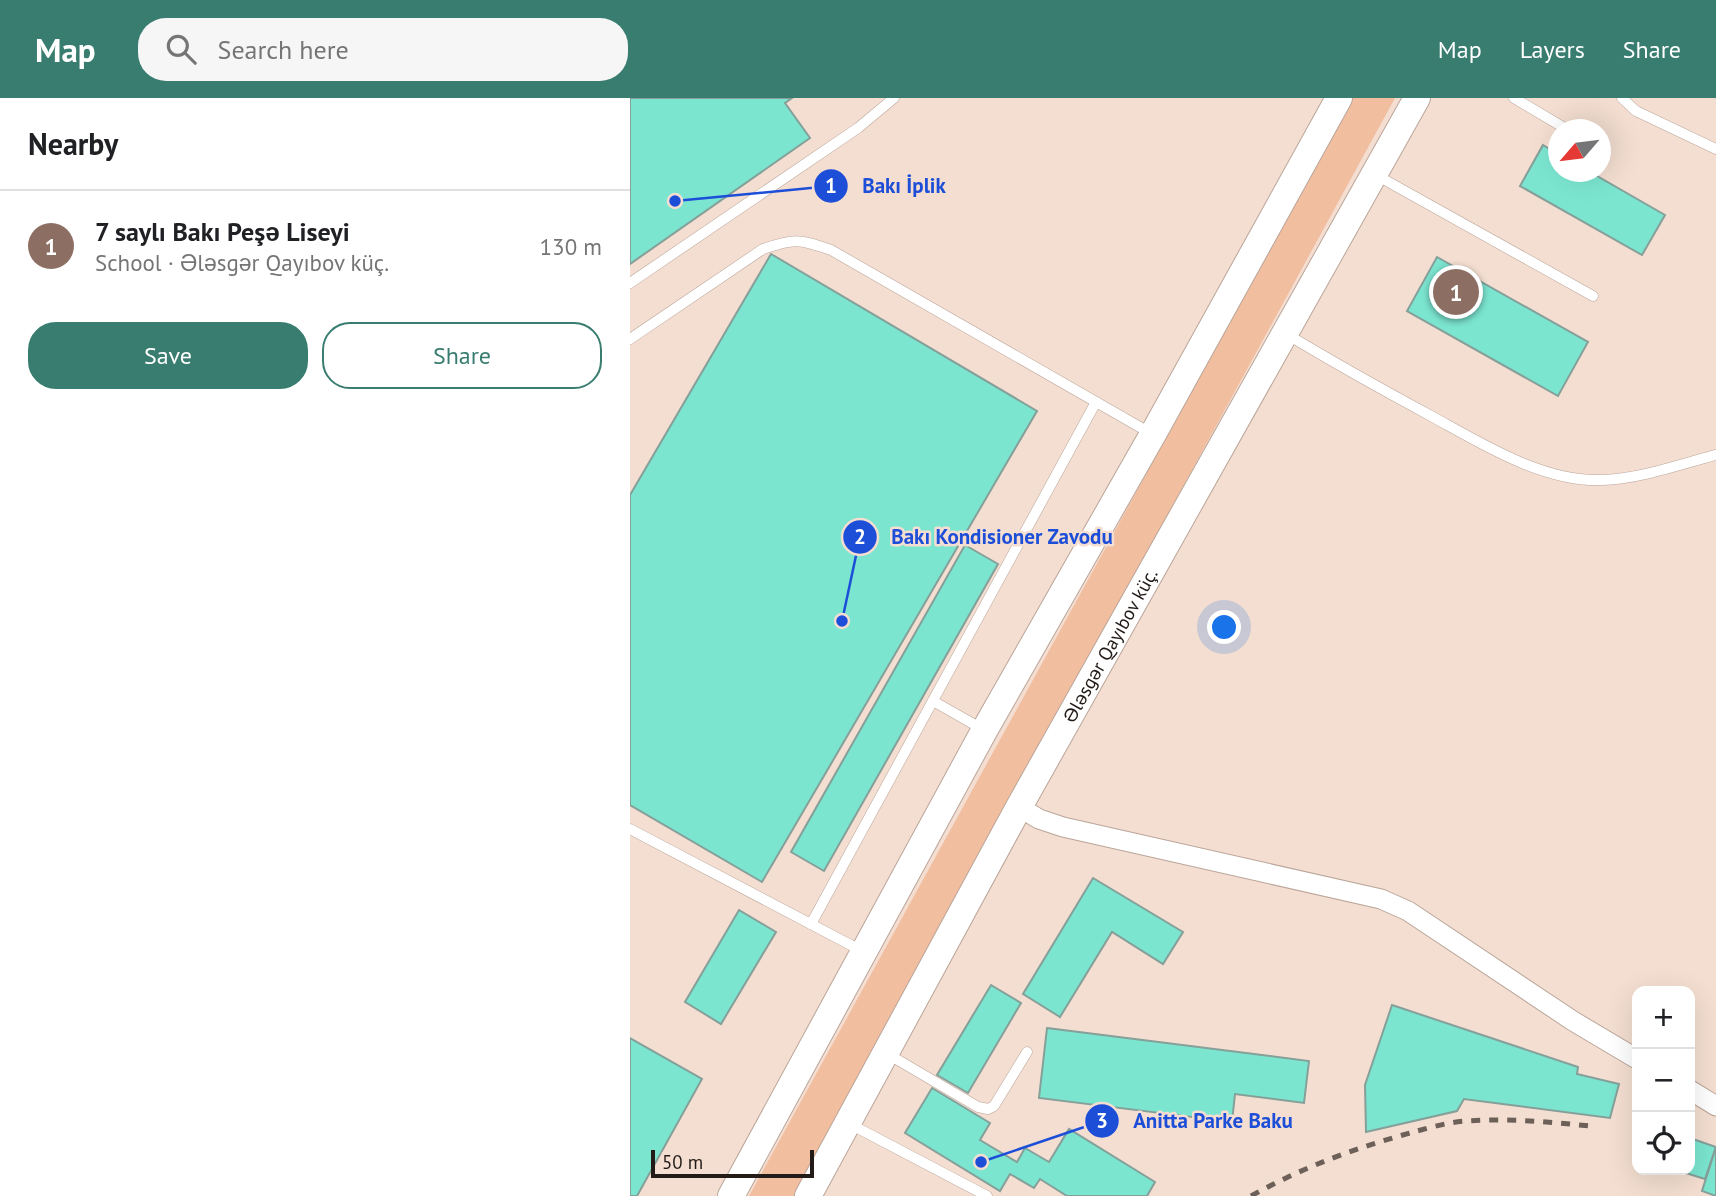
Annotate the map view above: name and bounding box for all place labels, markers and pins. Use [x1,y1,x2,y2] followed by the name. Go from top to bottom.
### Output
[814,165,960,207] callout: Bakı İplik
[1433,266,1479,318] pin: 1
[842,516,1127,558] callout: Bakı Kondisioner Zavodu
[1084,1100,1307,1142] callout: Anitta Parke Baku

